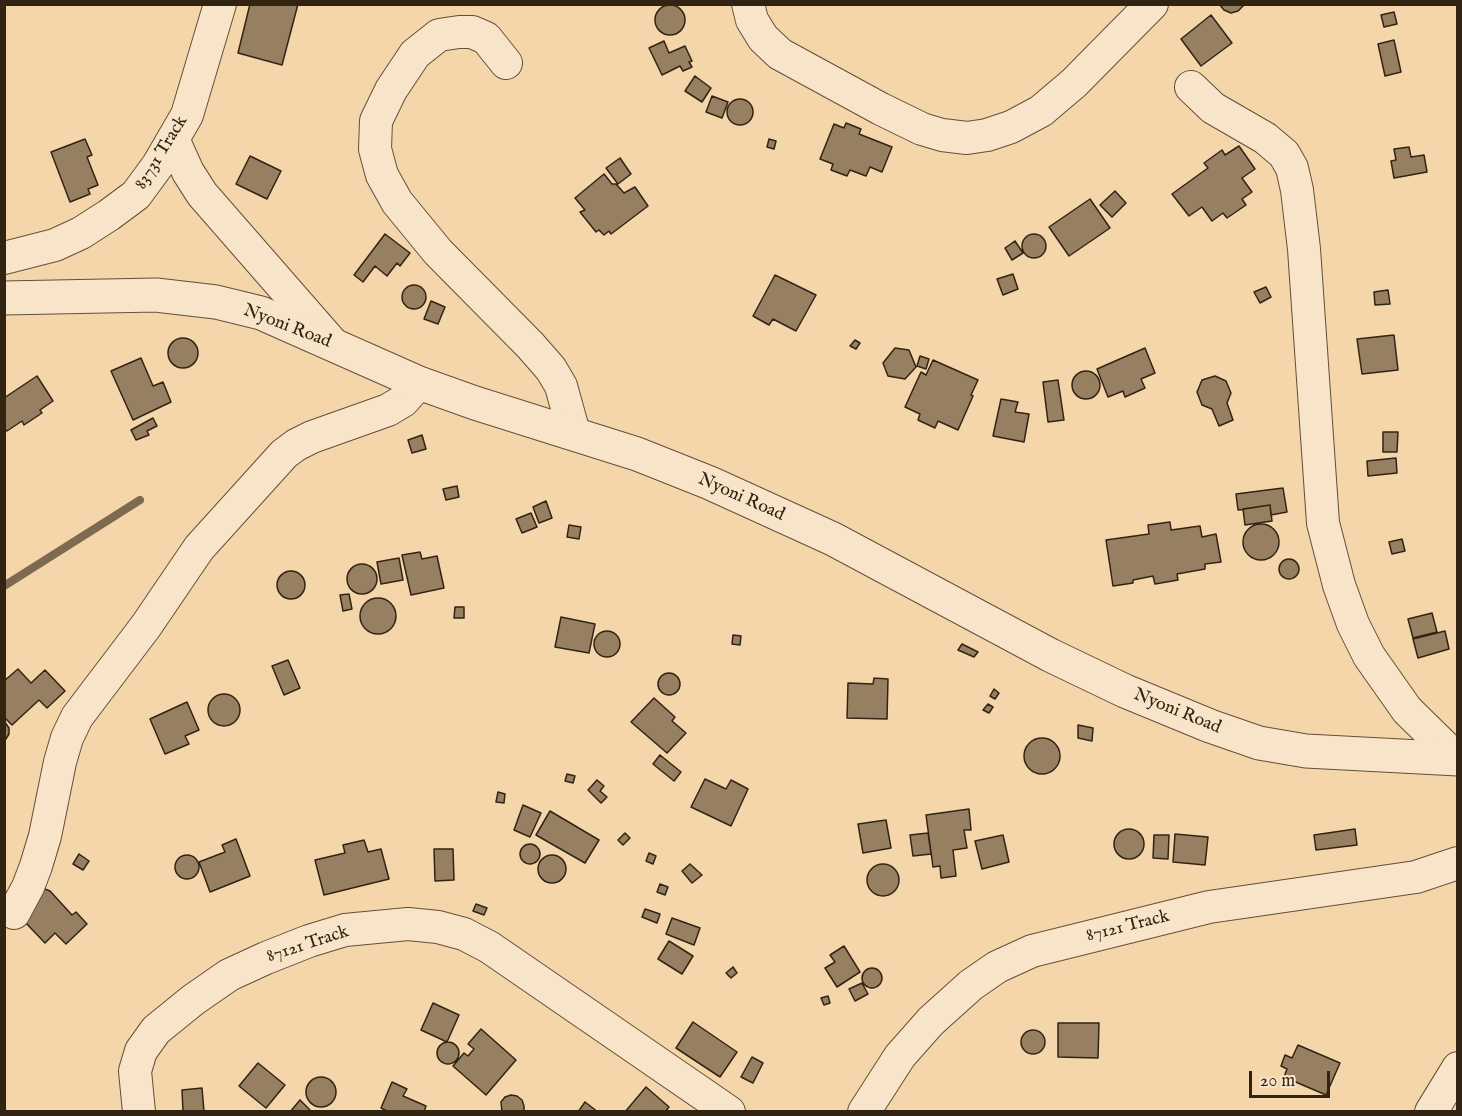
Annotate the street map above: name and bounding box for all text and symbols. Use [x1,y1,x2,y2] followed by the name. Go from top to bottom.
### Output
[131,112,193,194] street label: 83731 Track
[240,300,334,354] street label: Nyoni Road
[694,469,788,527] street label: Nyoni Road
[1130,685,1224,739] street label: Nyoni Road
[1084,906,1172,948] street label: 87121 Track
[264,922,352,968] street label: 87121 Track
[1252,1059,1333,1097] scale bar
[1260,1070,1295,1093] text: 20 m

